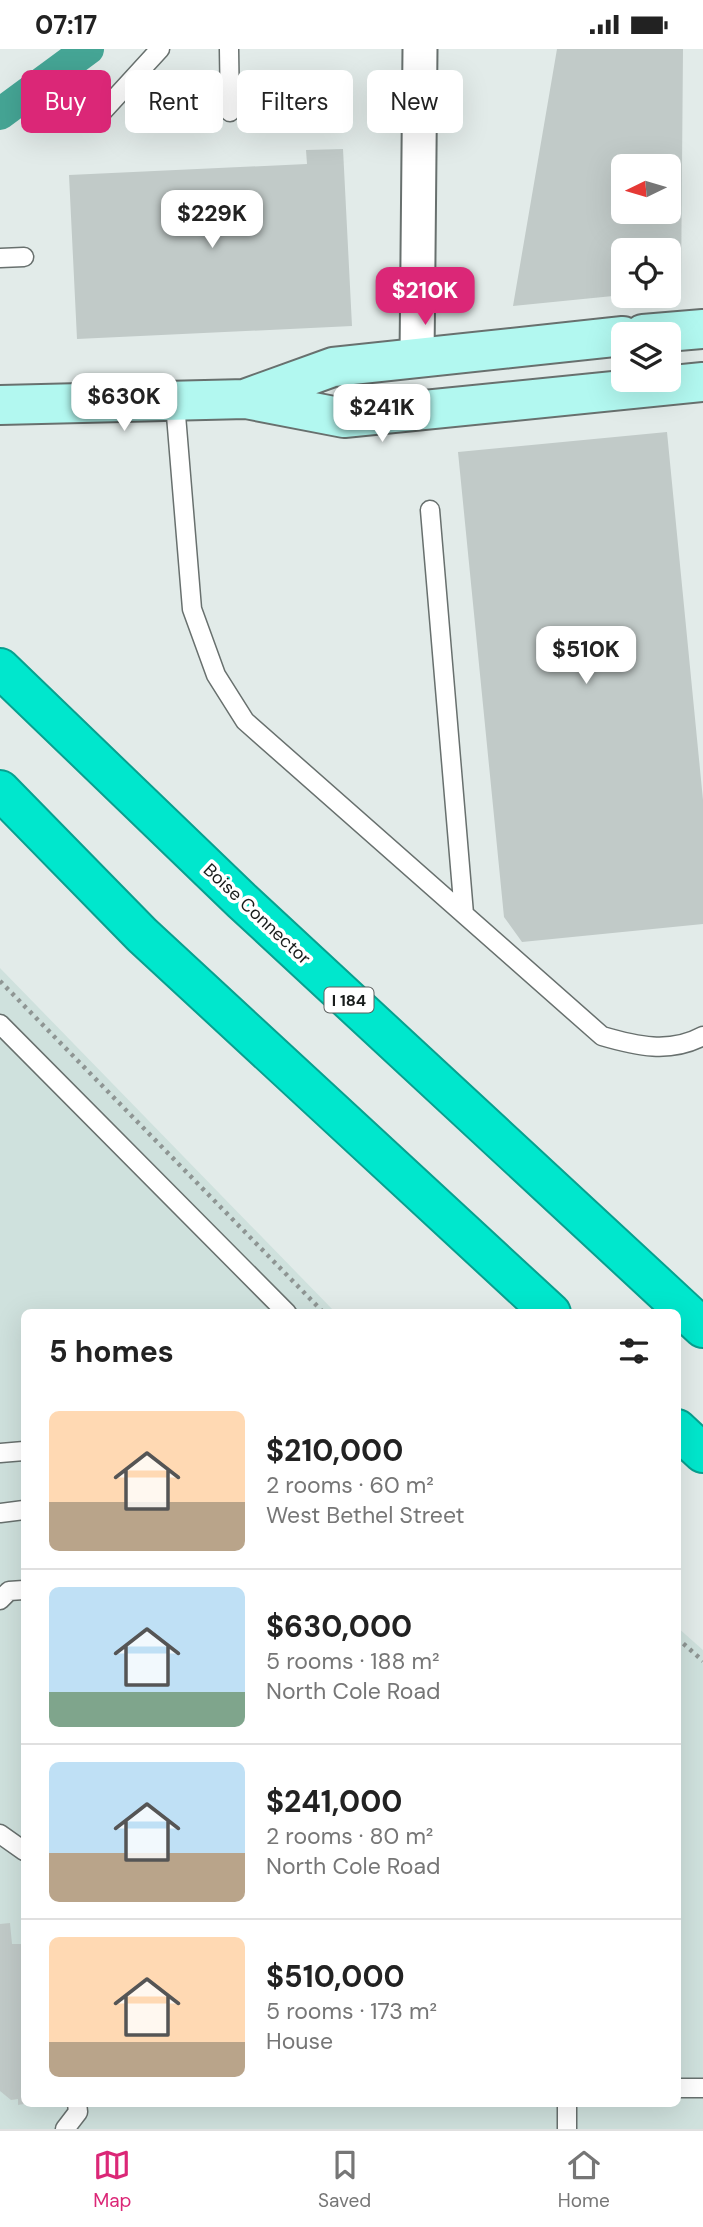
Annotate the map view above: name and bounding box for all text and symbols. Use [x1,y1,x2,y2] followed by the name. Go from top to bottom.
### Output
[35,8,97,42] text: 07:17
[21,70,111,133] chip: Buy
[125,70,223,133] chip: Rent
[237,70,353,133] chip: Filters
[367,70,463,133] chip: New
[611,154,681,224] north arrow
[611,154,681,392] map controls
[163,191,261,250] pin: $229K
[177,198,247,228] text: $229K
[611,238,681,308] button: locate
[376,267,474,327] pin: $210K
[392,275,458,305] text: $210K
[611,322,681,392] button: layers
[75,373,173,433] pin: $630K
[87,381,161,411] text: $630K
[333,385,431,444] pin: $241K
[349,392,415,422] text: $241K
[537,627,635,686] pin: $510K
[552,634,620,664] text: $510K
[198,858,316,970] street label: Boise Connector
[324,988,374,1013] road number: I 184
[49,1332,174,1371] text: 5 homes
[615,1332,653,1370] icon: filters
[266,1431,403,1470] text: $210,000
[105,1439,189,1523] icon: home
[266,1470,434,1500] text: 2 rooms · 60 m²
[266,1500,465,1530] text: West Bethel Street
[266,1607,412,1646] text: $630,000
[105,1615,189,1699] icon: home
[266,1646,440,1676] text: 5 rooms · 188 m²
[266,1676,440,1706] text: North Cole Road
[266,1782,402,1821] text: $241,000
[105,1790,189,1874] icon: home
[266,1821,433,1851] text: 2 rooms · 80 m²
[266,1851,440,1881] text: North Cole Road
[266,1957,405,1996] text: $510,000
[105,1965,189,2049] icon: home
[266,1996,437,2026] text: 5 rooms · 173 m²
[266,2026,333,2056] text: House
[93,2146,131,2213] tab: Map
[318,2146,371,2213] tab: Saved
[558,2146,610,2213] tab: Home

